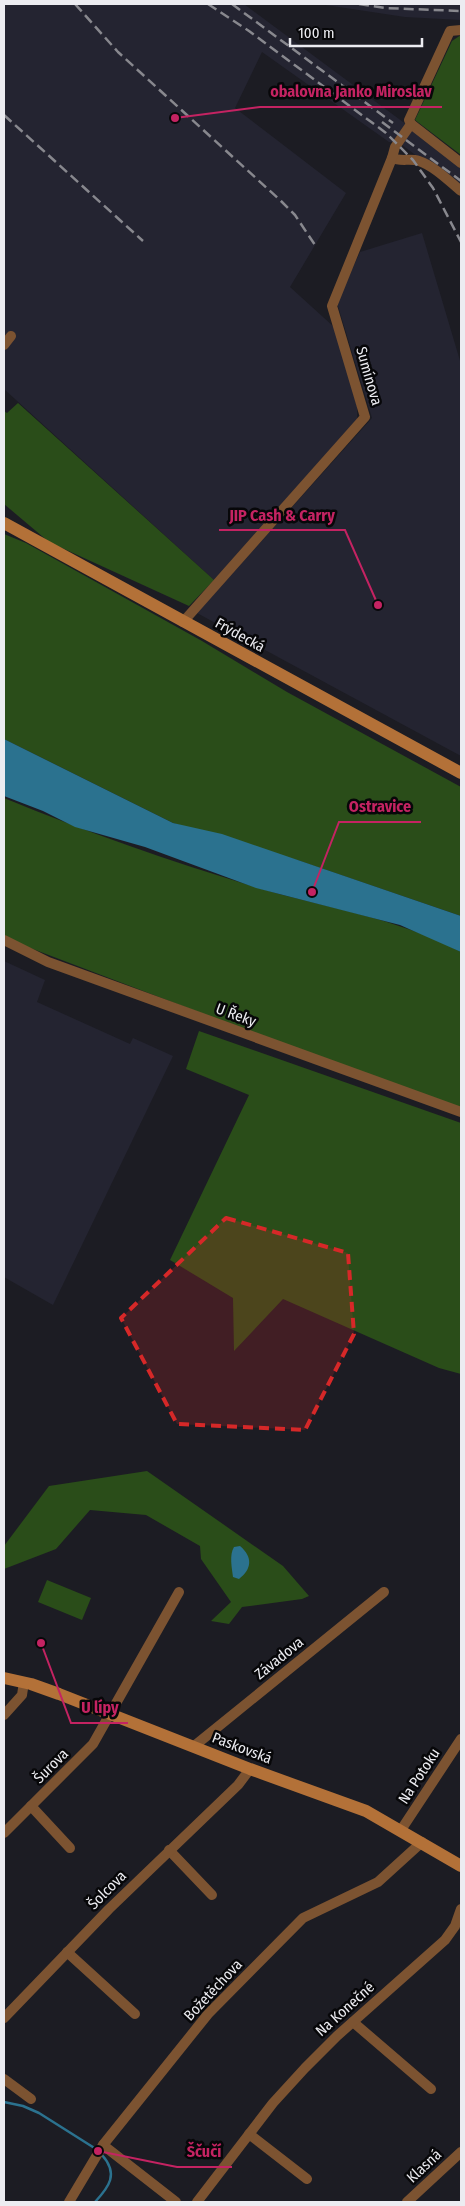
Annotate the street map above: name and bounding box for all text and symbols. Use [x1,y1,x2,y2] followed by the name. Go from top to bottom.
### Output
[290,15,422,47] scale bar
[298,24,335,42] text: 100 m
[260,76,442,107] callout: obalovna Janko Miroslav
[270,82,432,101] text: obalovna Janko Miroslav
[352,345,386,407] street label: Sumínova
[219,499,345,530] callout: JIP Cash & Carry
[228,506,335,525] text: JIP Cash & Carry
[212,614,268,656] street label: Frýdecká
[339,791,421,822] callout: Ostravice
[349,797,411,816] text: Ostravice
[213,999,259,1031] street label: U Řeky
[251,1633,307,1683] street label: Závadova
[71,1692,128,1723] callout: U lípy
[81,1698,119,1717] text: U lípy
[210,1728,274,1768] street label: Paskovská
[30,1745,72,1787] street label: Šurova
[394,1745,444,1807] street label: Na Potoku
[84,1867,130,1913] street label: Šolcova
[180,1956,246,2024] street label: Božetěchova
[312,1978,378,2040] street label: Na Konečné
[177,2136,232,2167] callout: Ščučí
[187,2141,222,2161] text: Ščučí
[403,2146,445,2186] street label: Klasná

